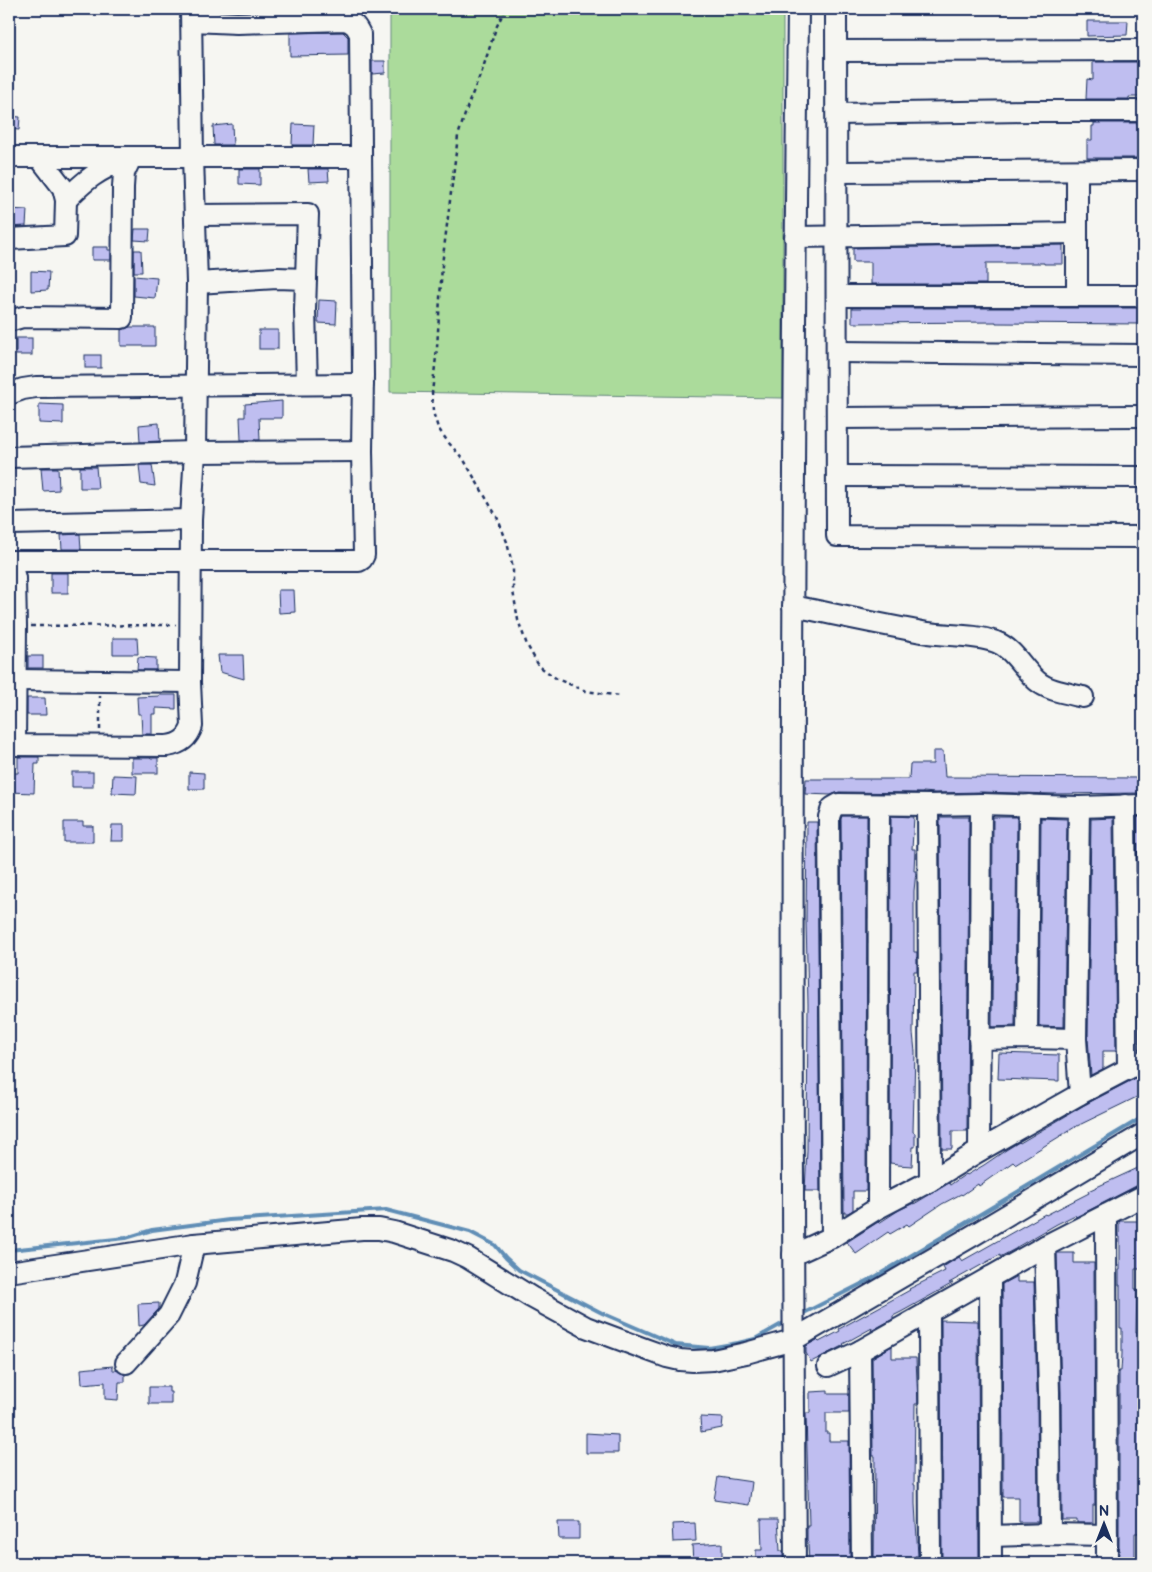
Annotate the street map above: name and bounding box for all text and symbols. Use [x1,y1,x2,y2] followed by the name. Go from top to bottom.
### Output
[1080,1500,1130,1550] north arrow
[1099,1503,1109,1520] text: N

